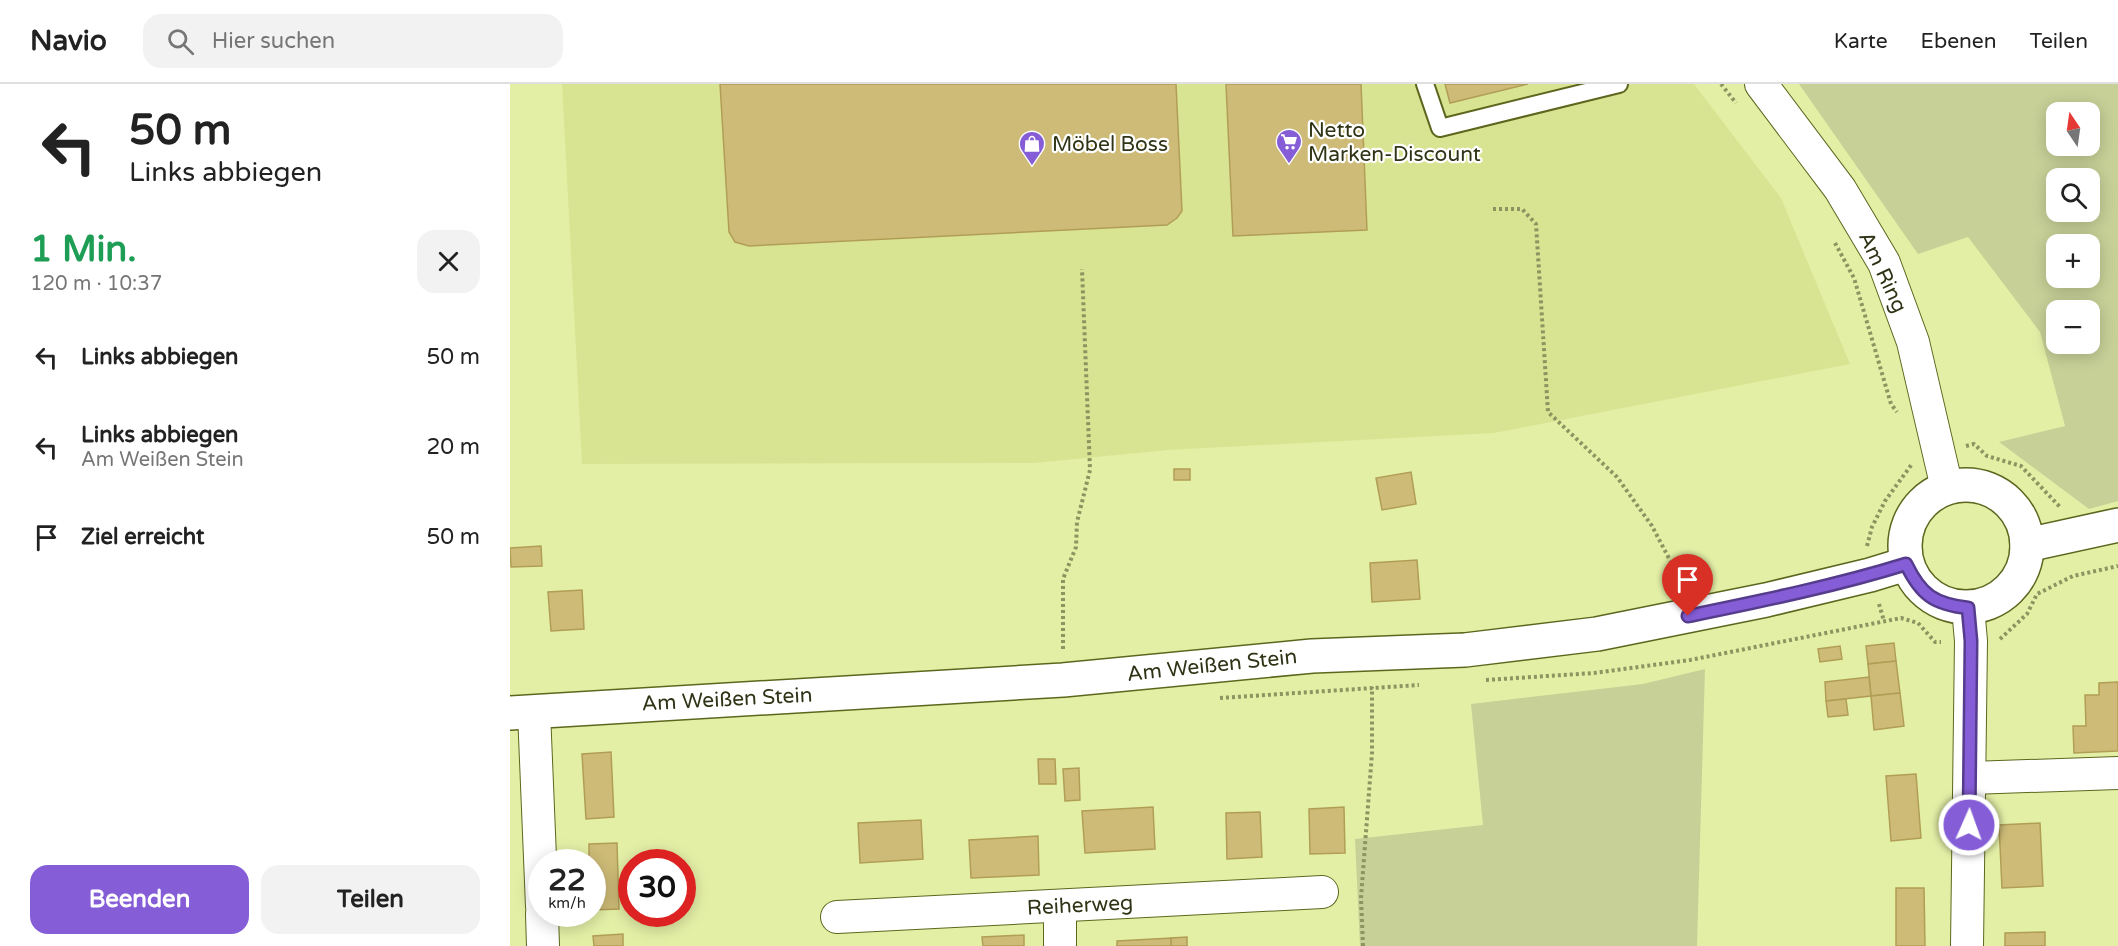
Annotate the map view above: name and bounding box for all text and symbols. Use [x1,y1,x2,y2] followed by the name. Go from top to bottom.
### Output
[143,14,563,68] search box
[30,24,107,58] text: Navio
[164,25,197,58] icon: search
[212,28,335,54] text: Hier suchen
[1834,29,1888,54] text: Karte
[1921,29,1997,54] text: Ebenen
[2030,29,2088,54] text: Teilen
[2046,102,2100,156] north arrow
[2046,102,2100,354] map controls
[129,105,231,156] text: 50 m
[30,108,108,186] icon: left
[1308,118,1481,167] place label: Netto Marken-Discount
[1274,127,1304,165] supermarket icon: Netto Marken-Discount
[1017,129,1047,167] shop icon: Möbel Boss
[1052,132,1168,157] place label: Möbel Boss
[129,156,322,189] text: Links abbiegen
[2046,168,2100,222] button: search
[30,228,137,271] text: 1 Min.
[1853,228,1912,317] street label: Am Ring
[417,230,480,293] button: close
[2046,234,2100,288] button: +
[30,272,162,296] text: 120 m · 10:37
[2046,300,2100,354] button: −
[30,341,63,374] icon: left
[81,344,239,370] text: Links abbiegen
[426,344,480,370] text: 50 m
[81,422,239,448] text: Links abbiegen
[30,431,63,464] icon: left
[426,434,480,460] text: 20 m
[81,448,244,472] text: Am Weißen Stein
[30,521,63,554] icon: arrive
[81,524,204,550] text: Ziel erreicht
[426,524,480,550] text: 50 m
[1662,554,1713,616] pin
[1671,563,1704,596] icon: arrive
[1126,644,1298,687] street label: Am Weißen Stein
[641,683,813,716] street label: Am Weißen Stein
[1937,793,2001,857] position arrow
[618,849,696,927] speed limit sign: 30
[548,862,586,899] text: 22
[30,865,249,934] button: Beenden
[261,865,480,934] button: Teilen
[1026,890,1134,921] street label: Reiherweg
[548,894,586,912] text: km/h

